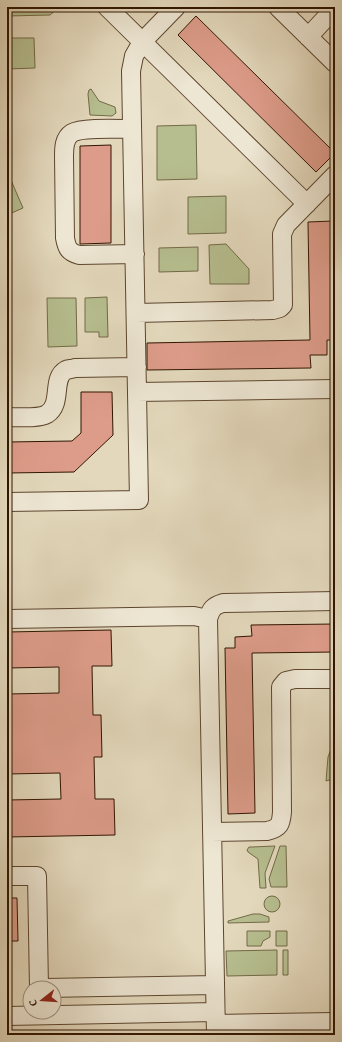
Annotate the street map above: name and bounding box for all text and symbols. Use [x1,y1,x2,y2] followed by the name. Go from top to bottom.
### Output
[22,980,62,1020] north arrow
[24,998,41,1008] text: С

